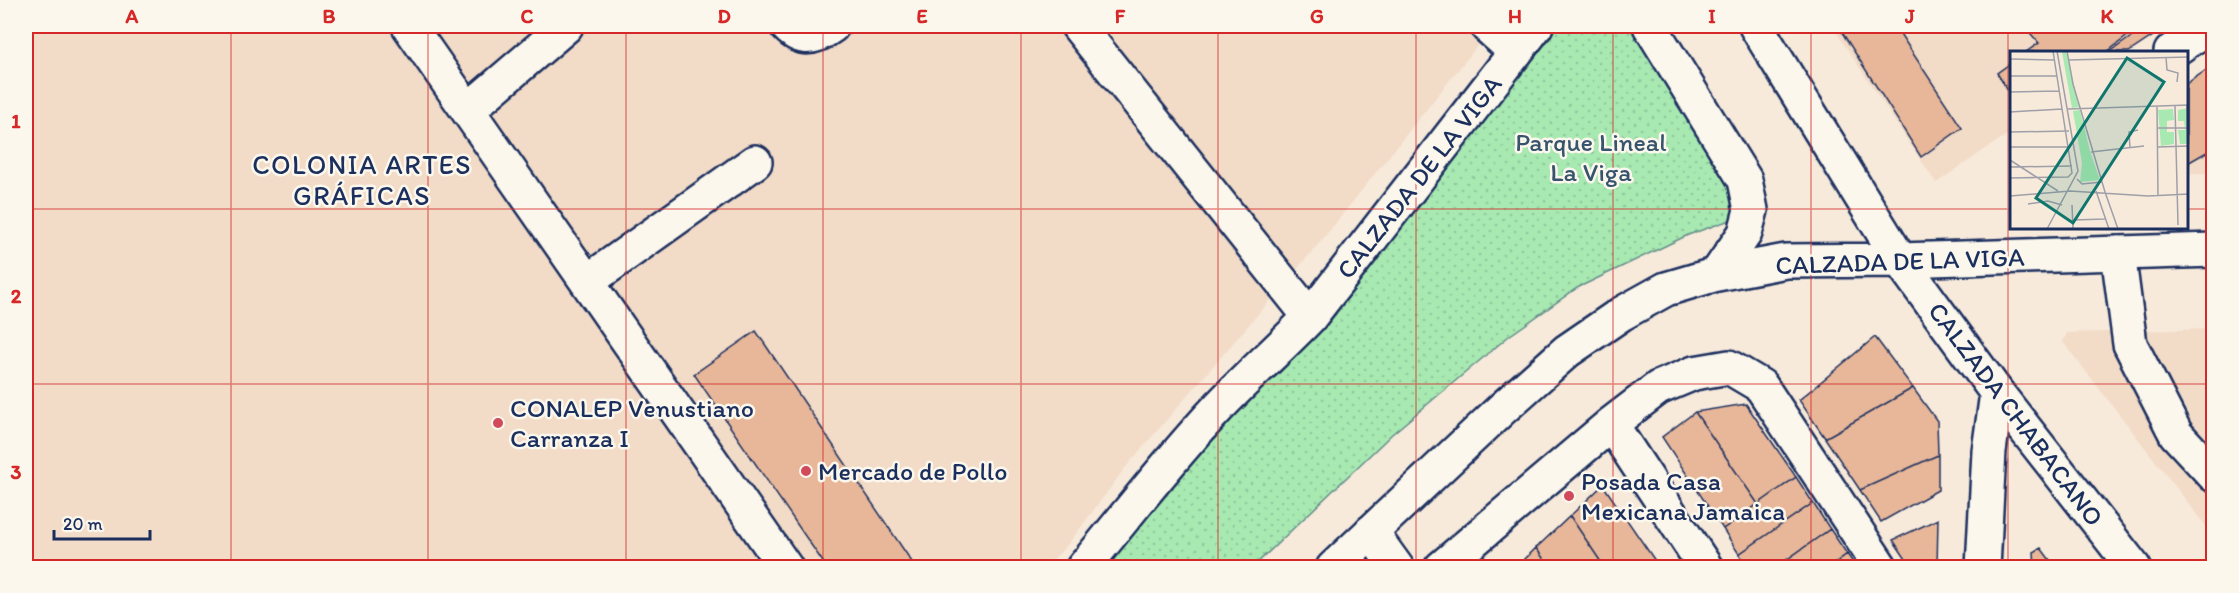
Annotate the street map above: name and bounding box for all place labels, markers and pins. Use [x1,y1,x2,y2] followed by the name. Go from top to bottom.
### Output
[510,392,754,454] place label: CONALEP Venustiano Carranza I
[491,416,505,430] marker: CONALEP Venustiano Carranza I
[818,455,1007,487] place label: Mercado de Pollo
[799,464,813,478] marker: Mercado de Pollo
[1581,465,1785,527] place label: Posada Casa Mexicana Jamaica
[1562,489,1576,503] marker: Posada Casa Mexicana Jamaica

